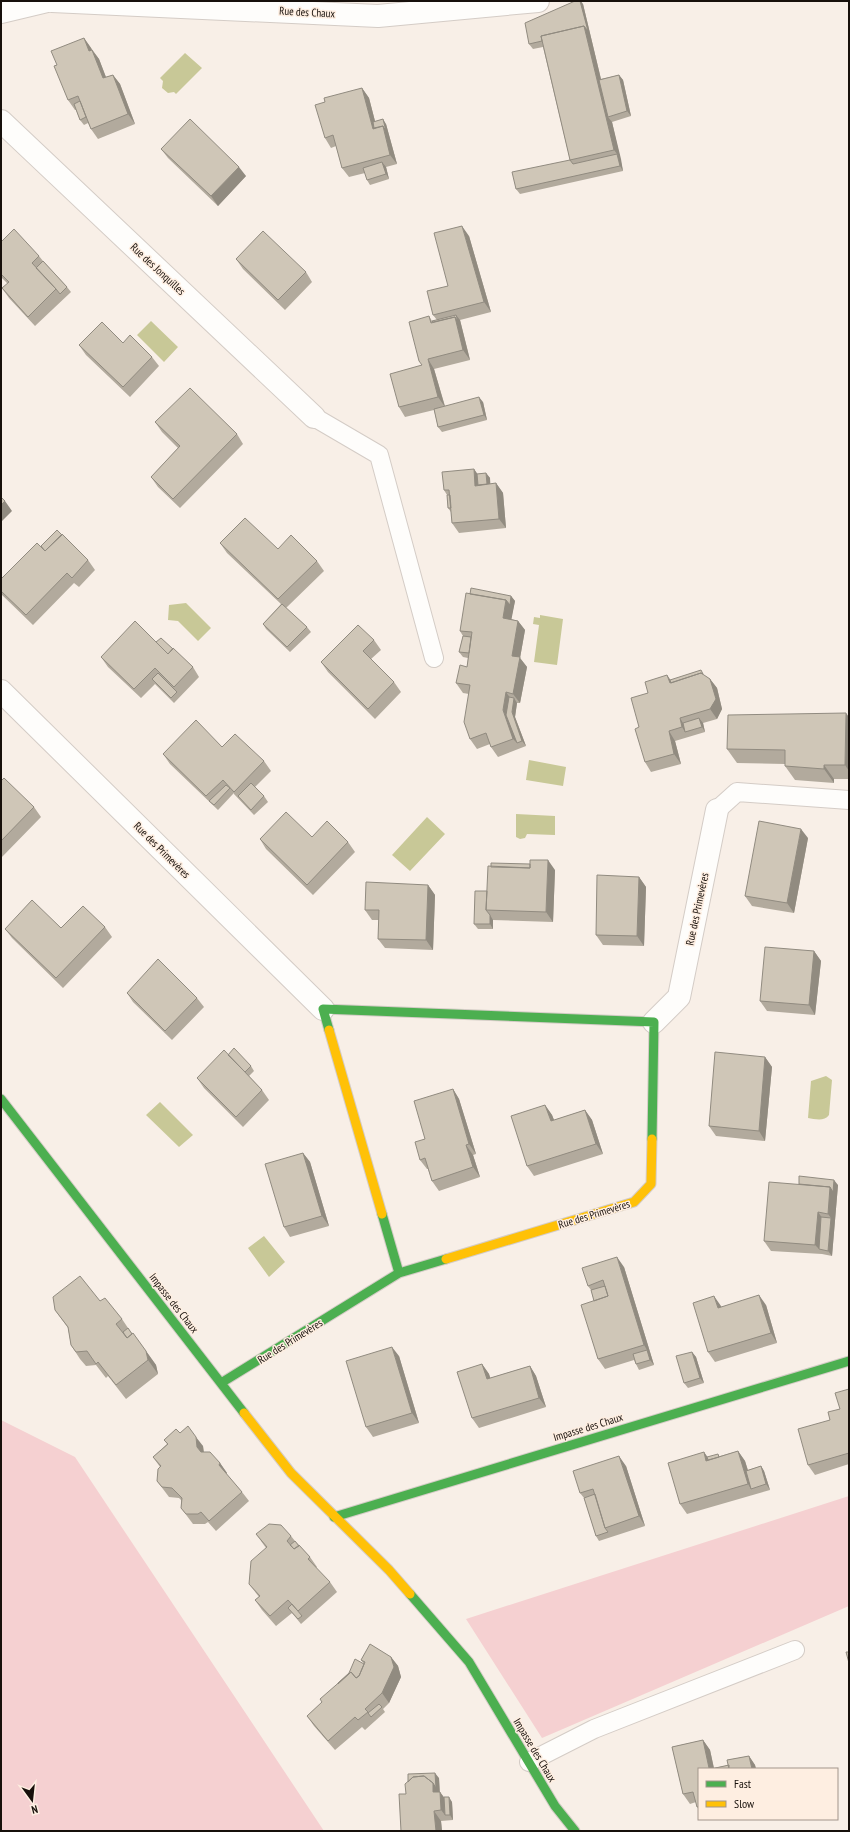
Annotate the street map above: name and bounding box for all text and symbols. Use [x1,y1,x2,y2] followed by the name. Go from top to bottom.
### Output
[279,4,336,20] street label: Rue des Chaux
[128,240,189,298] street label: Rue des Jonquilles
[131,819,193,881] street label: Rue des Primevères
[682,871,712,947] street label: Rue des Primevères
[557,1196,632,1232] street label: Rue des Primevères
[146,1270,202,1336] street label: Impasse des Chaux
[255,1315,325,1367] street label: Rue des Primevères
[551,1410,625,1444] street label: Impasse des Chaux
[510,1715,560,1785] street label: Impasse des Chaux
[698,1768,838,1820] legend
[734,1776,752,1791] text: Fast
[12,1780,52,1820] north arrow
[734,1796,755,1811] text: Slow
[30,1802,39,1817] text: N

